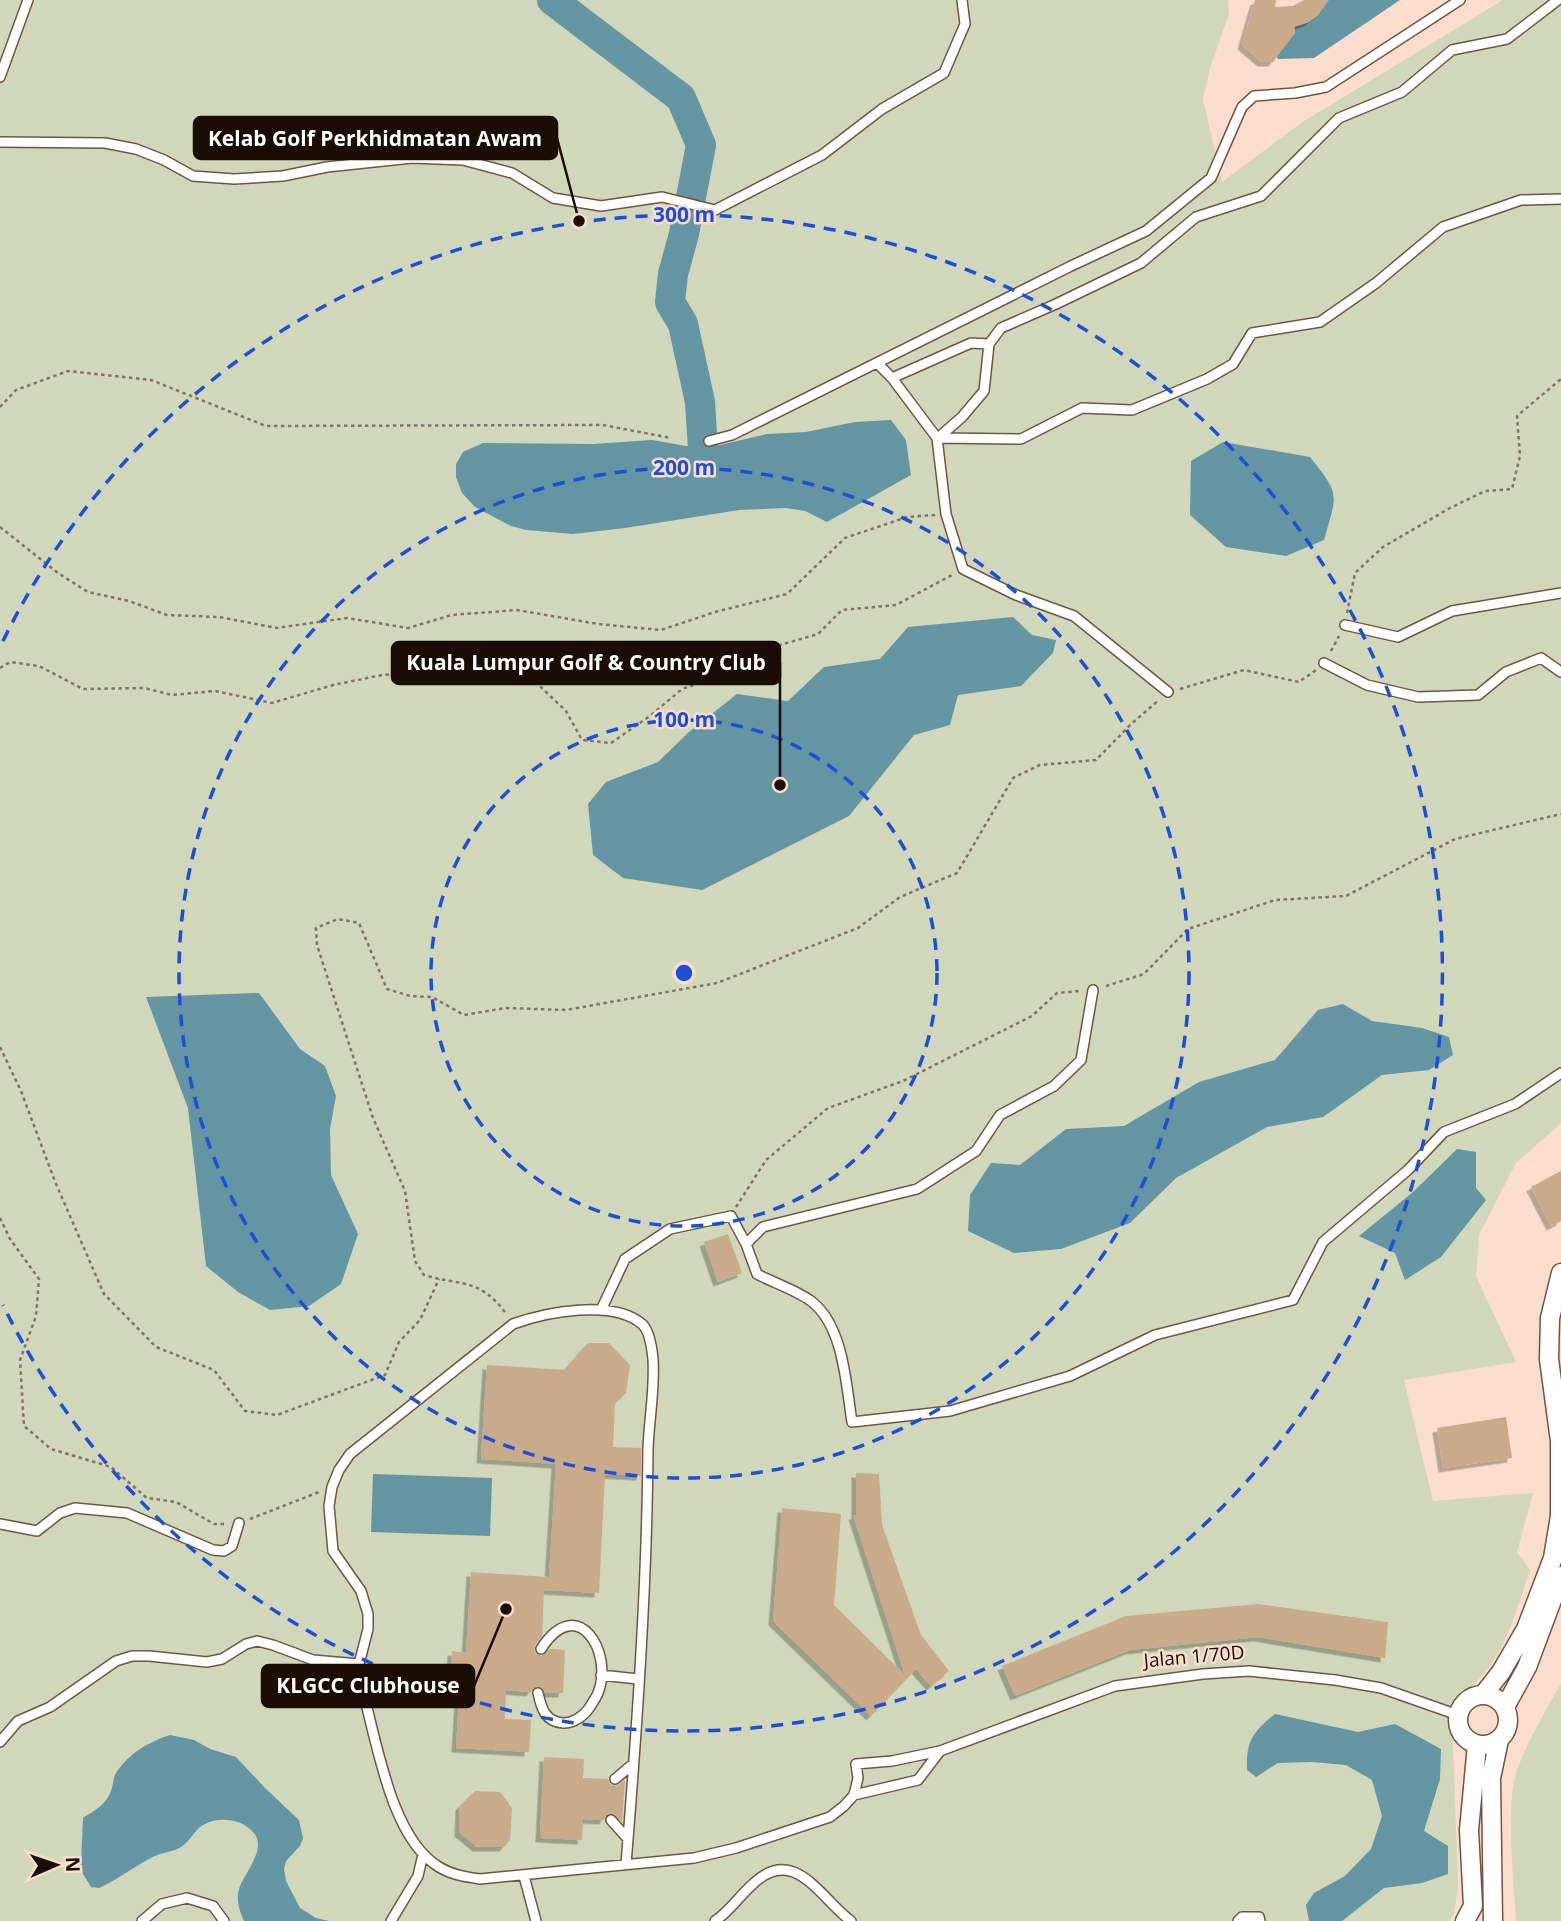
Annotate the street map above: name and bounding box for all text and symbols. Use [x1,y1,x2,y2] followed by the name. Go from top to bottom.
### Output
[194,117,557,159] callout: Kelab Golf Perkhidmatan Awam
[208,124,542,152] text: Kelab Golf Perkhidmatan Awam
[653,200,715,228] text: 300 m
[653,453,715,481] text: 200 m
[392,642,780,684] callout: Kuala Lumpur Golf & Country Club
[406,648,766,676] text: Kuala Lumpur Golf & Country Club
[653,705,715,733] text: 100 m
[672,961,696,985] centre of rings
[1141,1639,1245,1674] street label: Jalan 1/70D
[262,1665,474,1707] callout: KLGCC Clubhouse
[276,1671,460,1699] text: KLGCC Clubhouse
[21,1830,91,1900] north arrow
[60,1856,86,1873] text: N

